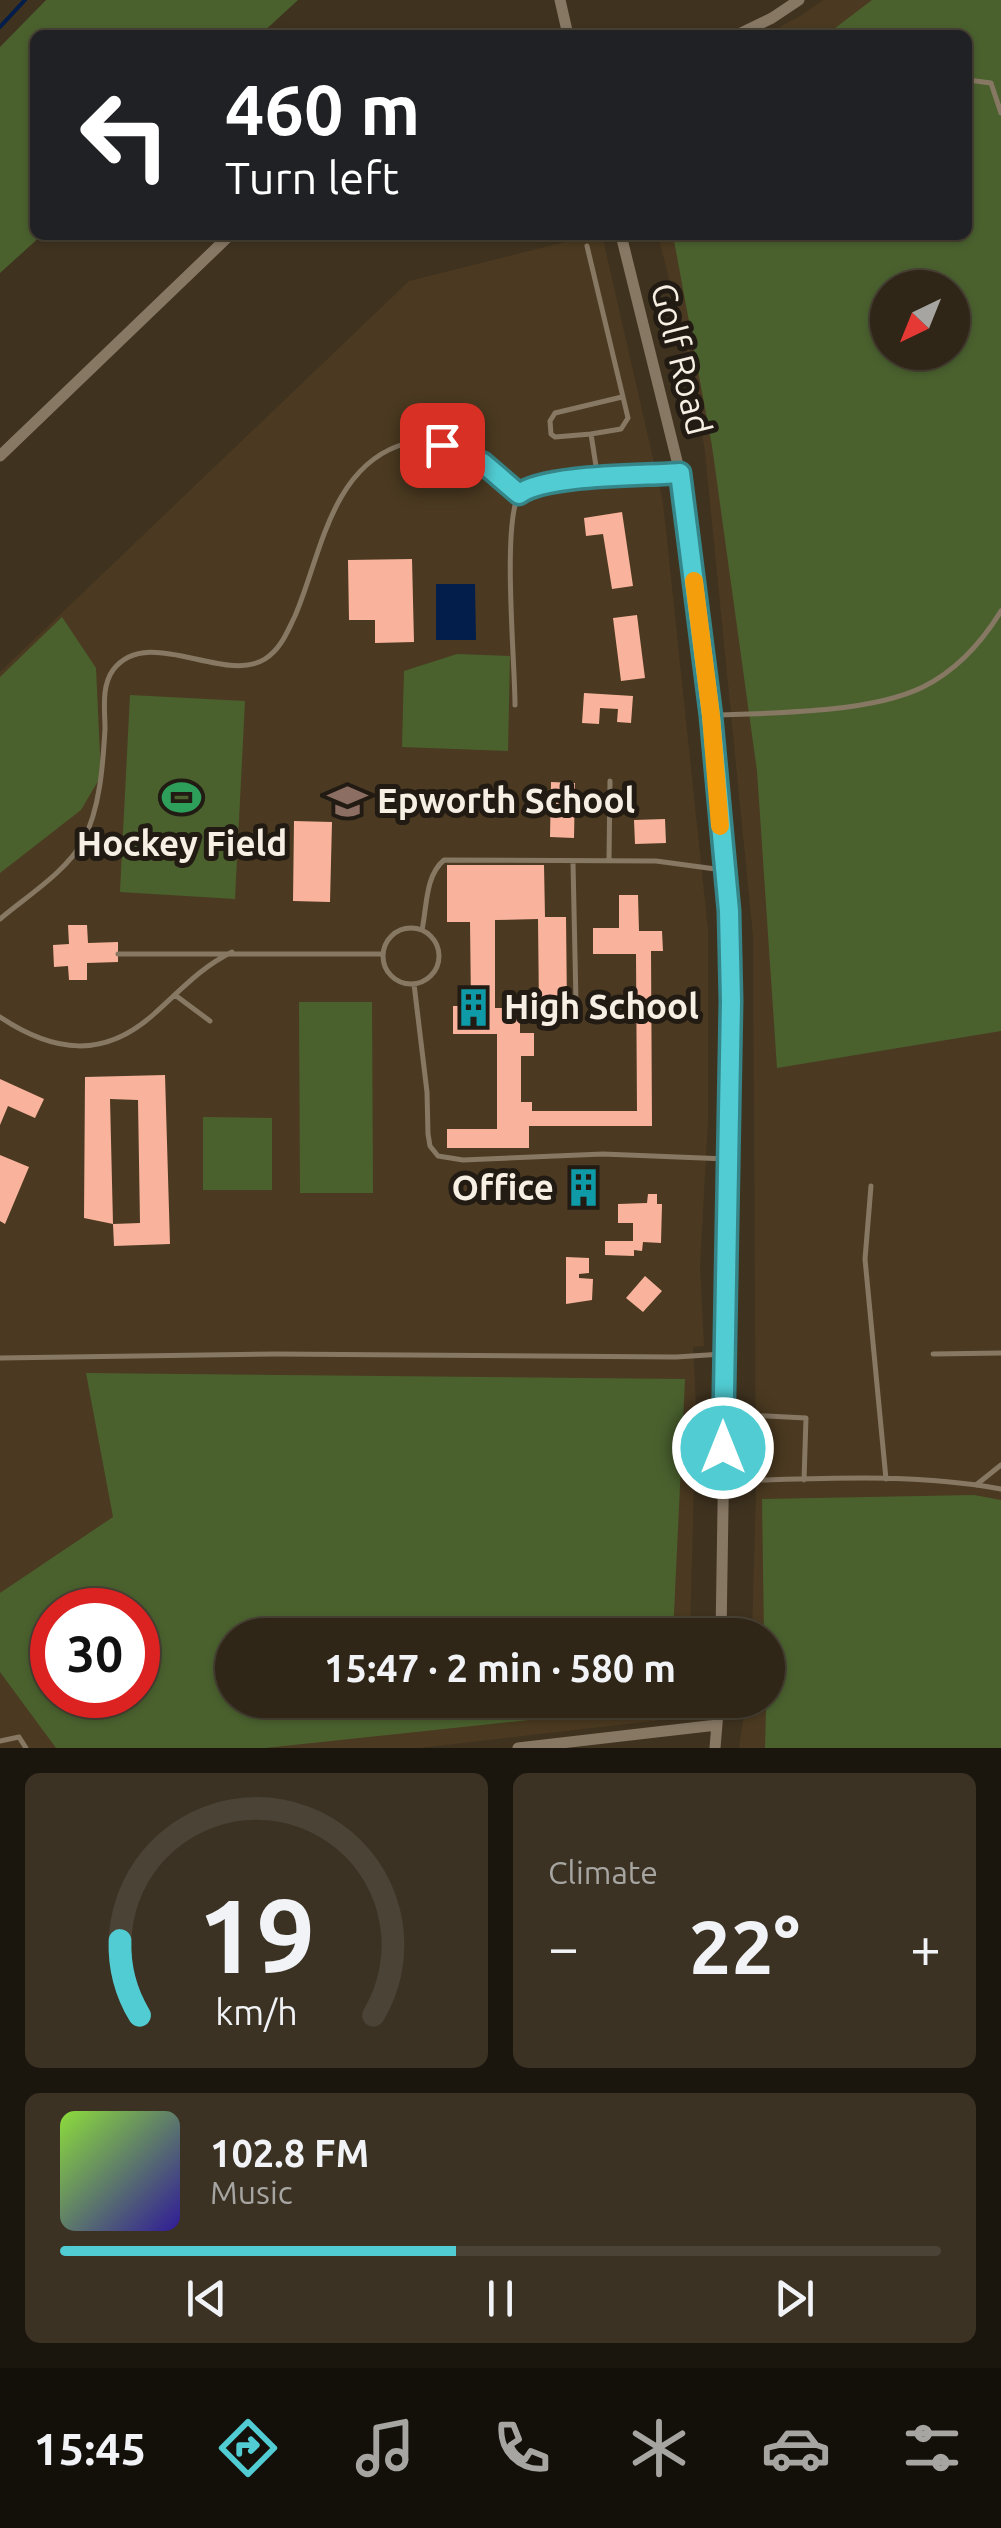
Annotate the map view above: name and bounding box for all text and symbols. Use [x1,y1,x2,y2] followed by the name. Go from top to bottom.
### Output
[60,70,190,200] icon: left
[225,70,420,148] text: 460 m
[225,152,399,203] text: Turn left
[870,270,970,370] north arrow
[870,270,970,370] map controls
[644,279,720,439] street label: Golf Road
[400,403,485,488] pin
[415,418,470,473] icon: arrive
[161,776,203,818] sports icon: Hockey Field
[326,780,368,822] school or university icon: Epworth School
[377,780,635,820] place label: Epworth School
[77,823,287,863] place label: Hockey Field
[453,986,495,1028] building icon: High School
[504,986,699,1026] place label: High School
[451,1167,554,1207] place label: Office
[563,1167,605,1209] building icon: Office
[671,1396,775,1500] position arrow
[30,1588,160,1718] speed limit sign: 30
[324,1647,676,1689] text: 15:47 · 2 min · 580 m
[548,1854,658,1890] text: Climate
[198,1876,315,1993] text: 19
[689,1904,800,1988] text: 22°
[548,1916,579,1977] text: −
[910,1916,941,1977] text: +
[215,1992,298,2032] text: km/h
[210,2132,369,2174] text: 102.8 FM
[210,2174,293,2210] text: Music
[179,2271,234,2326] icon: previous
[473,2271,528,2326] icon: pause
[767,2271,822,2326] icon: next
[213,2413,283,2483] icon: directions
[350,2413,420,2483] icon: music
[487,2413,557,2483] icon: phone
[624,2413,694,2483] icon: climate
[761,2413,831,2483] icon: car
[897,2413,967,2483] icon: filters
[33,2423,146,2474] text: 15:45

